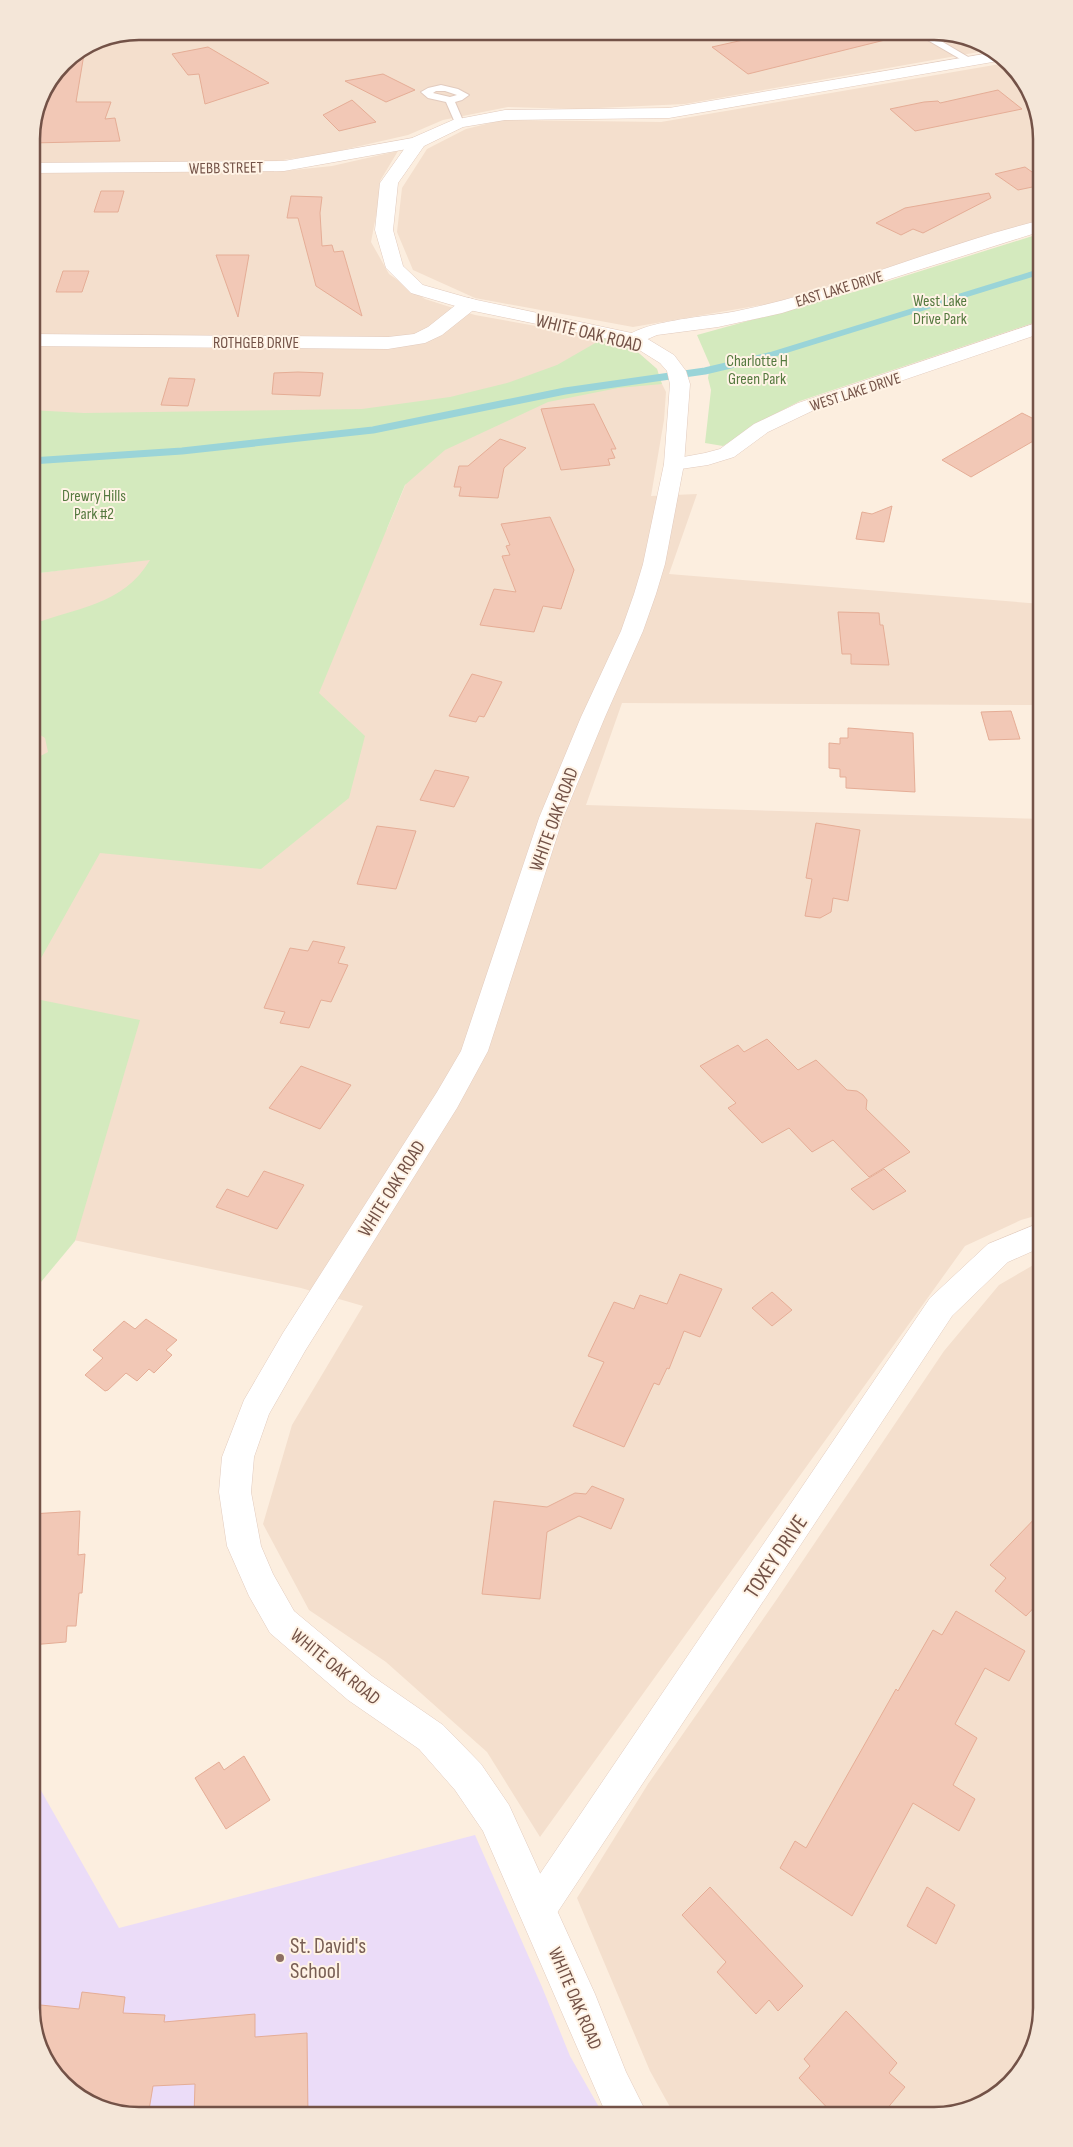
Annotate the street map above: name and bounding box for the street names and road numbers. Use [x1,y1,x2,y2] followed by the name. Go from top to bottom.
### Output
[189,158,264,179] street label: WEBB STREET
[793,267,886,312] street label: EAST LAKE DRIVE
[533,309,644,358] street label: WHITE OAK ROAD
[213,334,299,353] street label: ROTHGEB DRIVE
[808,369,903,416] street label: WEST LAKE DRIVE
[525,764,584,875] street label: WHITE OAK ROAD
[354,1137,431,1241] street label: WHITE OAK ROAD
[739,1510,814,1604] street label: TOXEY DRIVE
[286,1624,385,1710] street label: WHITE OAK ROAD
[543,1944,606,2053] street label: WHITE OAK ROAD

